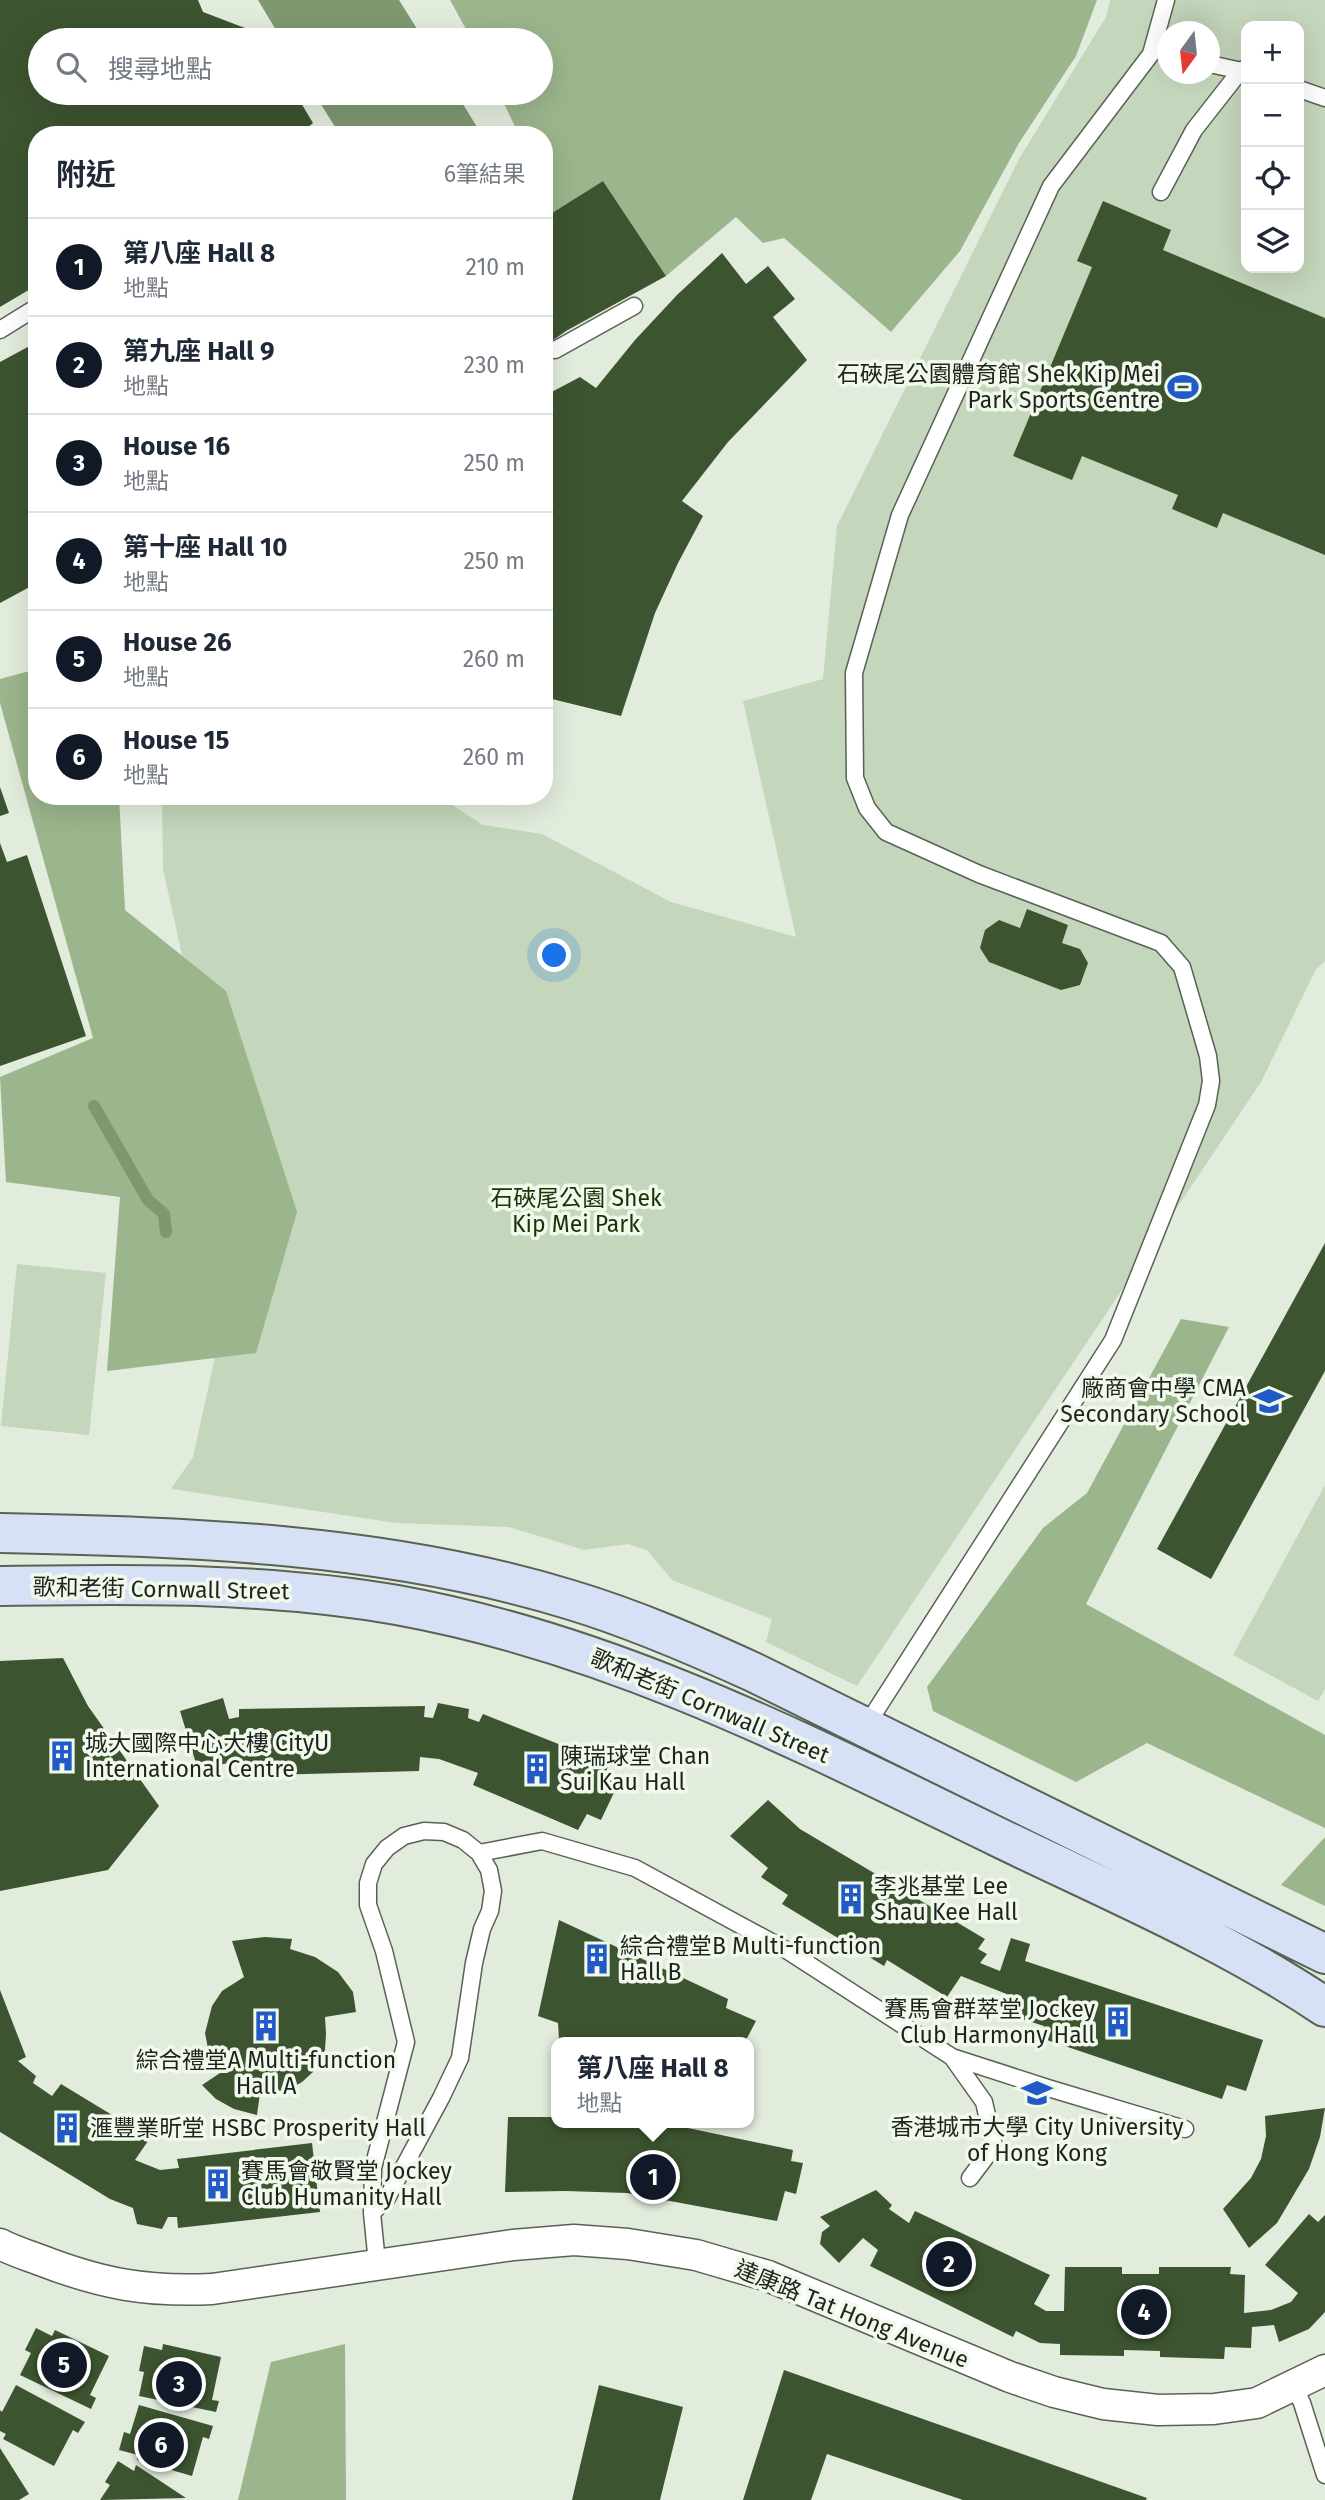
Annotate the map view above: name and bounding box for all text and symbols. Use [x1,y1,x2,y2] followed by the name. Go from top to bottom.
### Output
[1157,21,1220,84] north arrow
[1241,21,1304,273] map controls
[1241,21,1304,84] button: +
[28,28,553,105] search box
[52,48,90,86] icon: search
[108,54,212,85] text: 搜尋地點
[1241,84,1304,147] button: −
[1241,147,1304,210] button: locate
[56,157,116,193] text: 附近
[444,160,525,188] text: 6筆結果
[1241,210,1304,273] button: layers
[123,238,275,269] text: 第八座 Hall 8
[74,253,84,281] text: 1
[466,253,525,281] text: 210 m
[123,274,169,302] text: 地點
[123,336,275,367] text: 第九座 Hall 9
[73,351,85,379] text: 2
[464,351,525,379] text: 230 m
[837,360,1160,414] place label: 石硤尾公園體育館 Shek Kip Mei Park Sports Centre
[1166,370,1200,404] sports icon: 石硤尾公園體育館 Shek Kip Mei Park Sports Centre
[123,372,169,400] text: 地點
[123,431,230,462] text: House 16
[73,449,85,477] text: 3
[463,449,525,477] text: 250 m
[123,467,169,495] text: 地點
[123,532,287,563] text: 第十座 Hall 10
[73,547,86,575] text: 4
[463,547,525,575] text: 250 m
[123,568,169,596] text: 地點
[123,627,232,658] text: House 26
[73,645,85,673] text: 5
[463,645,525,673] text: 260 m
[123,663,169,691] text: 地點
[123,725,229,756] text: House 15
[73,743,85,771] text: 6
[463,743,525,771] text: 260 m
[123,761,169,789] text: 地點
[537,938,571,972] your location
[490,1184,662,1238] park label: 石硤尾公園 Shek Kip Mei Park
[1060,1374,1247,1428] place label: 廠商會中學 CMA Secondary School
[1252,1384,1286,1418] school or university icon: 廠商會中學 CMA Secondary School
[32,1573,290,1605] street label: 歌和老街 Cornwall Street
[586,1643,834,1769] street label: 歌和老街 Cornwall Street
[85,1729,329,1783] place label: 城大國際中心大樓 CityU International Centre
[45,1739,79,1773] building icon: 城大國際中心大樓 CityU International Centre
[560,1742,710,1796] place label: 陳瑞球堂 Chan Sui Kau Hall
[520,1752,554,1786] building icon: 陳瑞球堂 Chan Sui Kau Hall
[874,1872,1018,1926] place label: 李兆基堂 Lee Shau Kee Hall
[834,1882,868,1916] building icon: 李兆基堂 Lee Shau Kee Hall
[620,1932,881,1986] place label: 綜合禮堂B Multi-function Hall B
[580,1942,614,1976] building icon: 綜合禮堂B Multi-function Hall B
[884,1995,1096,2049] place label: 賽馬會群萃堂 Jockey Club Harmony Hall
[1101,2005,1135,2039] building icon: 賽馬會群萃堂 Jockey Club Harmony Hall
[249,2009,283,2043] building icon: 綜合禮堂A Multi-function Hall A
[551,2037,754,2128] popup
[136,2046,396,2100] place label: 綜合禮堂A Multi-function Hall A
[576,2053,729,2084] text: 第八座 Hall 8
[1020,2076,1054,2110] school or university icon: 香港城市大學 City University of Hong Kong
[576,2089,622,2117] text: 地點
[50,2111,84,2145] building icon: 滙豐業昕堂 HSBC Prosperity Hall
[890,2113,1184,2167] place label: 香港城市大學 City University of Hong Kong
[90,2114,426,2142] place label: 滙豐業昕堂 HSBC Prosperity Hall
[630,2151,676,2203] pin: 1
[241,2157,453,2211] place label: 賽馬會敬賢堂 Jockey Club Humanity Hall
[201,2167,235,2201] building icon: 賽馬會敬賢堂 Jockey Club Humanity Hall
[926,2238,972,2290] pin: 2
[731,2254,973,2374] street label: 達康路 Tat Hong Avenue
[1121,2286,1167,2338] pin: 4
[41,2339,87,2391] pin: 5
[156,2358,202,2410] pin: 3
[138,2419,184,2471] pin: 6

